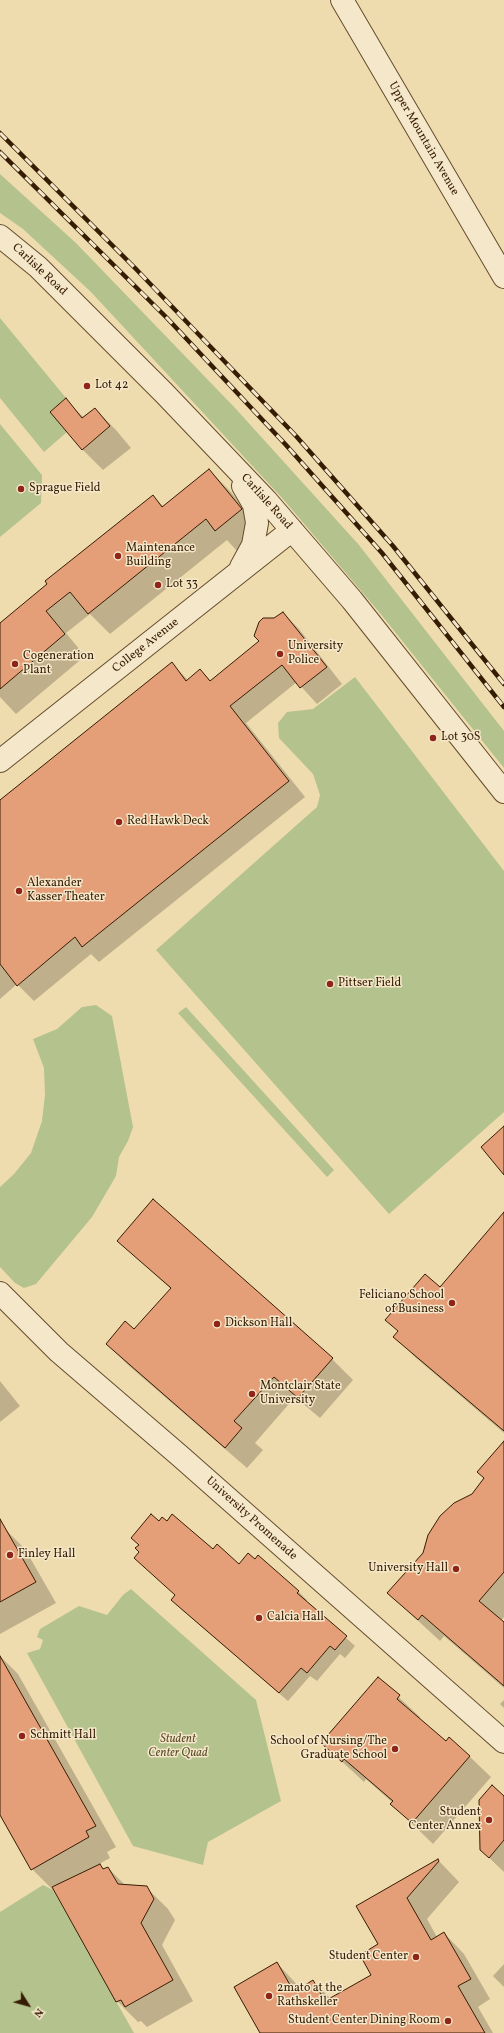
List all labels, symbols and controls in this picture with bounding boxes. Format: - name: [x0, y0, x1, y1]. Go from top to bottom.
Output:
- street label: Upper Mountain Avenue: [385, 80, 461, 198]
- street label: Carlisle Road: [9, 241, 69, 299]
- place label: Lot 42: [95, 379, 128, 393]
- marker: Lot 42: [82, 381, 92, 391]
- street label: Carlisle Road: [237, 471, 295, 533]
- place label: Sprague Field: [29, 482, 101, 496]
- marker: Sprague Field: [16, 484, 26, 494]
- place label: Maintenance Building: [126, 542, 195, 570]
- marker: Maintenance Building: [113, 551, 123, 561]
- place label: Lot 33: [166, 578, 198, 592]
- marker: Lot 33: [153, 580, 163, 590]
- street label: College Avenue: [110, 616, 182, 676]
- place label: University Police: [288, 640, 343, 668]
- marker: University Police: [275, 649, 285, 659]
- place label: Cogeneration Plant: [23, 650, 94, 678]
- marker: Cogeneration Plant: [10, 659, 20, 669]
- place label: Lot 30S: [441, 731, 480, 745]
- marker: Lot 30S: [428, 733, 438, 743]
- place label: Red Hawk Deck: [127, 815, 209, 829]
- marker: Red Hawk Deck: [114, 817, 124, 827]
- place label: Alexander Kasser Theater: [27, 877, 105, 905]
- marker: Alexander Kasser Theater: [14, 886, 24, 896]
- place label: Pittser Field: [338, 977, 401, 991]
- marker: Pittser Field: [325, 979, 335, 989]
- place label: Feliciano School of Business: [359, 1289, 444, 1317]
- marker: Feliciano School of Business: [447, 1298, 457, 1308]
- place label: Dickson Hall: [225, 1317, 292, 1331]
- marker: Dickson Hall: [212, 1319, 222, 1329]
- place label: Montclair State University: [260, 1380, 341, 1408]
- marker: Montclair State University: [247, 1389, 257, 1399]
- street label: University Promenade: [202, 1474, 300, 1564]
- place label: Finley Hall: [18, 1548, 75, 1562]
- marker: Finley Hall: [5, 1550, 15, 1560]
- place label: University Hall: [368, 1562, 448, 1576]
- marker: University Hall: [451, 1564, 461, 1574]
- place label: Calcia Hall: [267, 1611, 324, 1625]
- marker: Calcia Hall: [254, 1613, 264, 1623]
- place label: Schmitt Hall: [30, 1729, 96, 1743]
- marker: Schmitt Hall: [17, 1731, 27, 1741]
- park label: Student Center Quad: [148, 1733, 208, 1761]
- place label: School of Nursing/The Graduate School: [270, 1735, 387, 1763]
- marker: School of Nursing/The Graduate School: [390, 1744, 400, 1754]
- place label: Student Center Annex: [408, 1806, 481, 1834]
- marker: Student Center Annex: [484, 1815, 494, 1825]
- place label: Student Center: [329, 1950, 408, 1964]
- marker: Student Center: [411, 1952, 421, 1962]
- place label: 2mato at the Rathskeller: [277, 1982, 342, 2010]
- north arrow: [8, 1985, 48, 2025]
- marker: 2mato at the Rathskeller: [264, 1991, 274, 2001]
- text: N: [30, 2005, 46, 2020]
- place label: Student Center Dining Room: [288, 2014, 440, 2028]
- marker: Student Center Dining Room: [443, 2016, 453, 2026]

